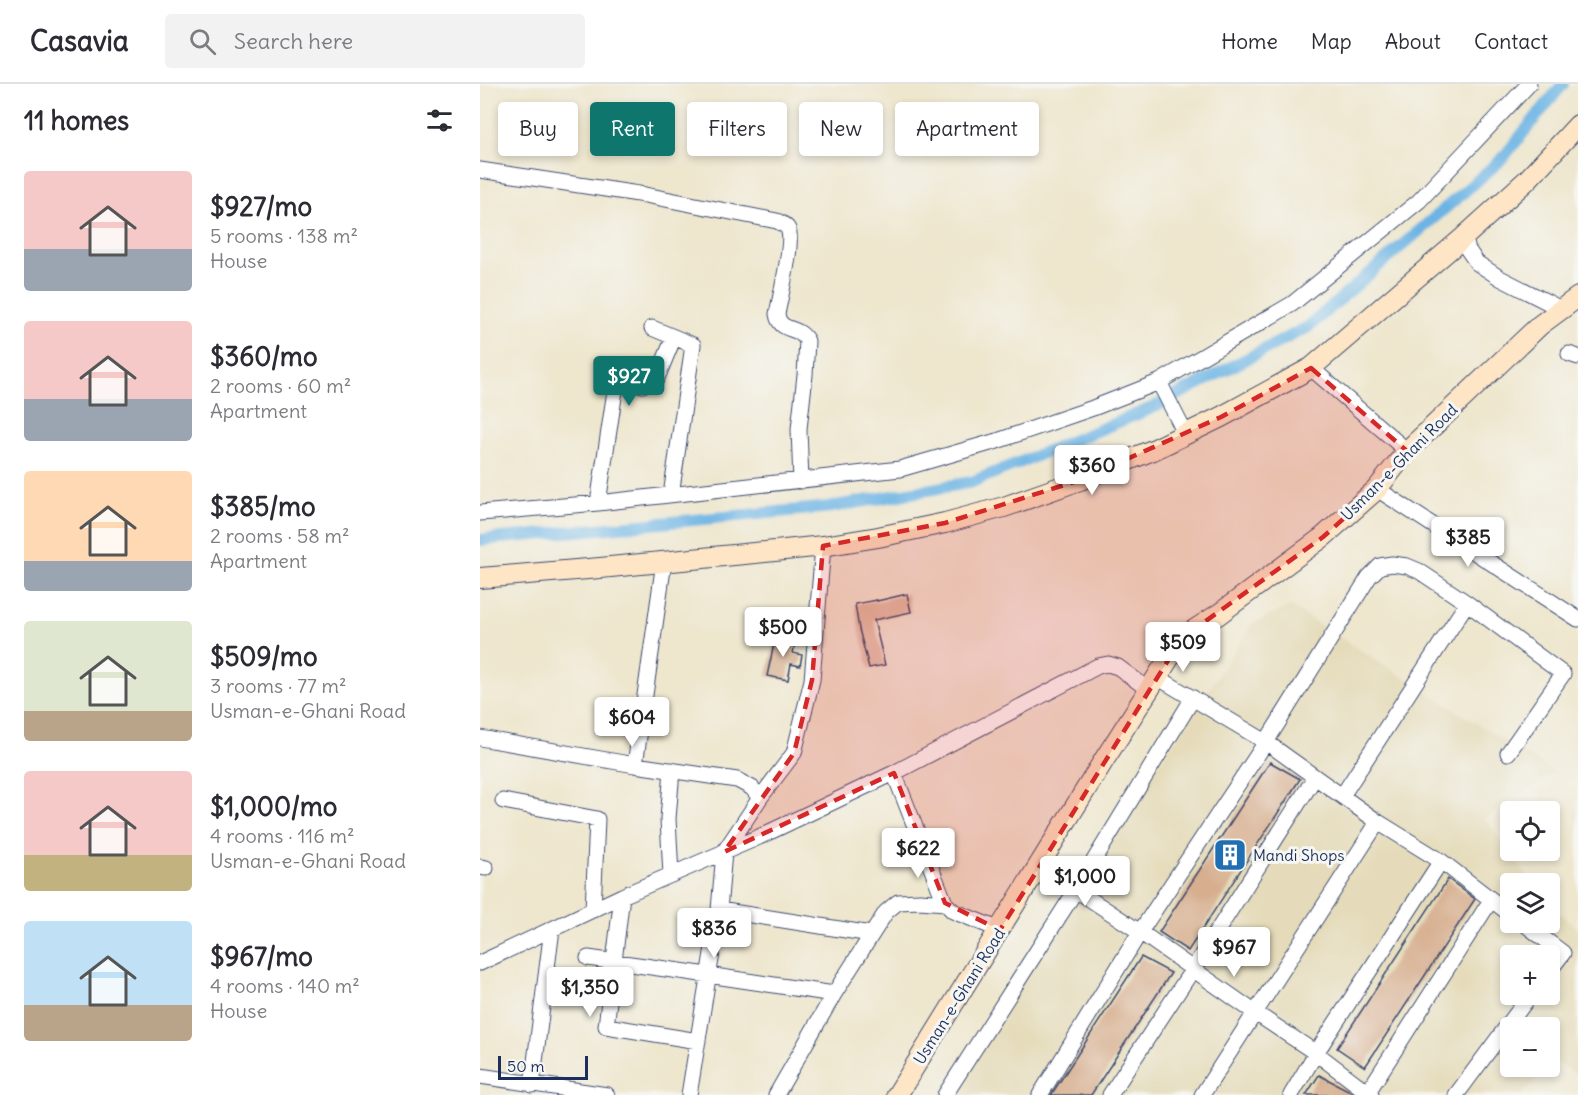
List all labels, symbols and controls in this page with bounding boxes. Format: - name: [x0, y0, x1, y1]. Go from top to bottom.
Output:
- search box: [165, 14, 585, 68]
- text: Casavia: [30, 23, 129, 59]
- icon: search: [186, 25, 219, 58]
- text: Search here: [234, 27, 353, 55]
- text: Home: [1221, 28, 1278, 55]
- text: Map: [1311, 28, 1352, 55]
- text: About: [1385, 28, 1441, 55]
- text: Contact: [1474, 28, 1548, 55]
- chip: Buy: [498, 102, 578, 156]
- chip: Rent: [590, 102, 675, 156]
- chip: Filters: [687, 102, 787, 156]
- chip: New: [799, 102, 883, 156]
- chip: Apartment: [895, 102, 1039, 156]
- text: 11 homes: [24, 104, 129, 137]
- icon: filters: [423, 104, 456, 137]
- text: $927/mo: [210, 190, 312, 223]
- icon: home: [72, 195, 144, 267]
- text: 5 rooms · 138 m²: [210, 223, 358, 248]
- text: House: [210, 248, 267, 273]
- text: $360/mo: [210, 340, 318, 373]
- icon: home: [72, 345, 144, 417]
- pin: $927: [593, 356, 665, 407]
- text: $927: [607, 363, 651, 388]
- text: 2 rooms · 60 m²: [210, 373, 351, 398]
- text: Apartment: [210, 398, 307, 423]
- street label: Usman-e-Ghani Road: [1337, 400, 1461, 524]
- pin: $360: [1056, 445, 1128, 496]
- text: $360: [1068, 452, 1116, 477]
- text: $385/mo: [210, 490, 316, 523]
- icon: home: [72, 495, 144, 567]
- pin: $385: [1432, 517, 1504, 568]
- text: 2 rooms · 58 m²: [210, 523, 350, 548]
- text: $385: [1445, 524, 1491, 549]
- text: Apartment: [210, 548, 307, 573]
- pin: $500: [747, 607, 819, 658]
- text: $500: [759, 614, 807, 639]
- pin: $509: [1147, 622, 1219, 673]
- text: $509: [1159, 629, 1207, 654]
- text: $509/mo: [210, 640, 318, 673]
- icon: home: [72, 645, 144, 717]
- text: 3 rooms · 77 m²: [210, 673, 347, 698]
- pin: $604: [596, 697, 668, 748]
- text: Usman-e-Ghani Road: [210, 698, 406, 723]
- text: $604: [608, 704, 656, 729]
- text: $1,000/mo: [210, 790, 337, 823]
- icon: home: [72, 795, 144, 867]
- map controls: [1500, 801, 1560, 1077]
- button: locate: [1500, 801, 1560, 861]
- text: 4 rooms · 116 m²: [210, 823, 355, 848]
- pin: $622: [882, 828, 954, 879]
- text: $622: [896, 835, 940, 860]
- building icon: Mandi Shops: [1212, 837, 1248, 873]
- place label: Mandi Shops: [1253, 845, 1345, 865]
- text: Usman-e-Ghani Road: [210, 848, 406, 873]
- pin: $1,000: [1036, 856, 1134, 907]
- text: $1,000: [1054, 863, 1116, 888]
- button: layers: [1500, 873, 1560, 933]
- pin: $836: [678, 908, 750, 959]
- text: $836: [691, 915, 737, 940]
- street label: Usman-e-Ghani Road: [909, 924, 1009, 1068]
- pin: $967: [1198, 927, 1270, 978]
- text: $967: [1212, 934, 1256, 959]
- text: $967/mo: [210, 940, 313, 973]
- icon: home: [72, 945, 144, 1017]
- button: +: [1500, 945, 1560, 1005]
- pin: $1,350: [541, 967, 639, 1018]
- text: 4 rooms · 140 m²: [210, 973, 360, 998]
- text: $1,350: [561, 974, 619, 999]
- text: House: [210, 998, 267, 1023]
- button: −: [1500, 1017, 1560, 1077]
- scale bar: [498, 1053, 588, 1080]
- text: 50 m: [507, 1056, 545, 1076]

